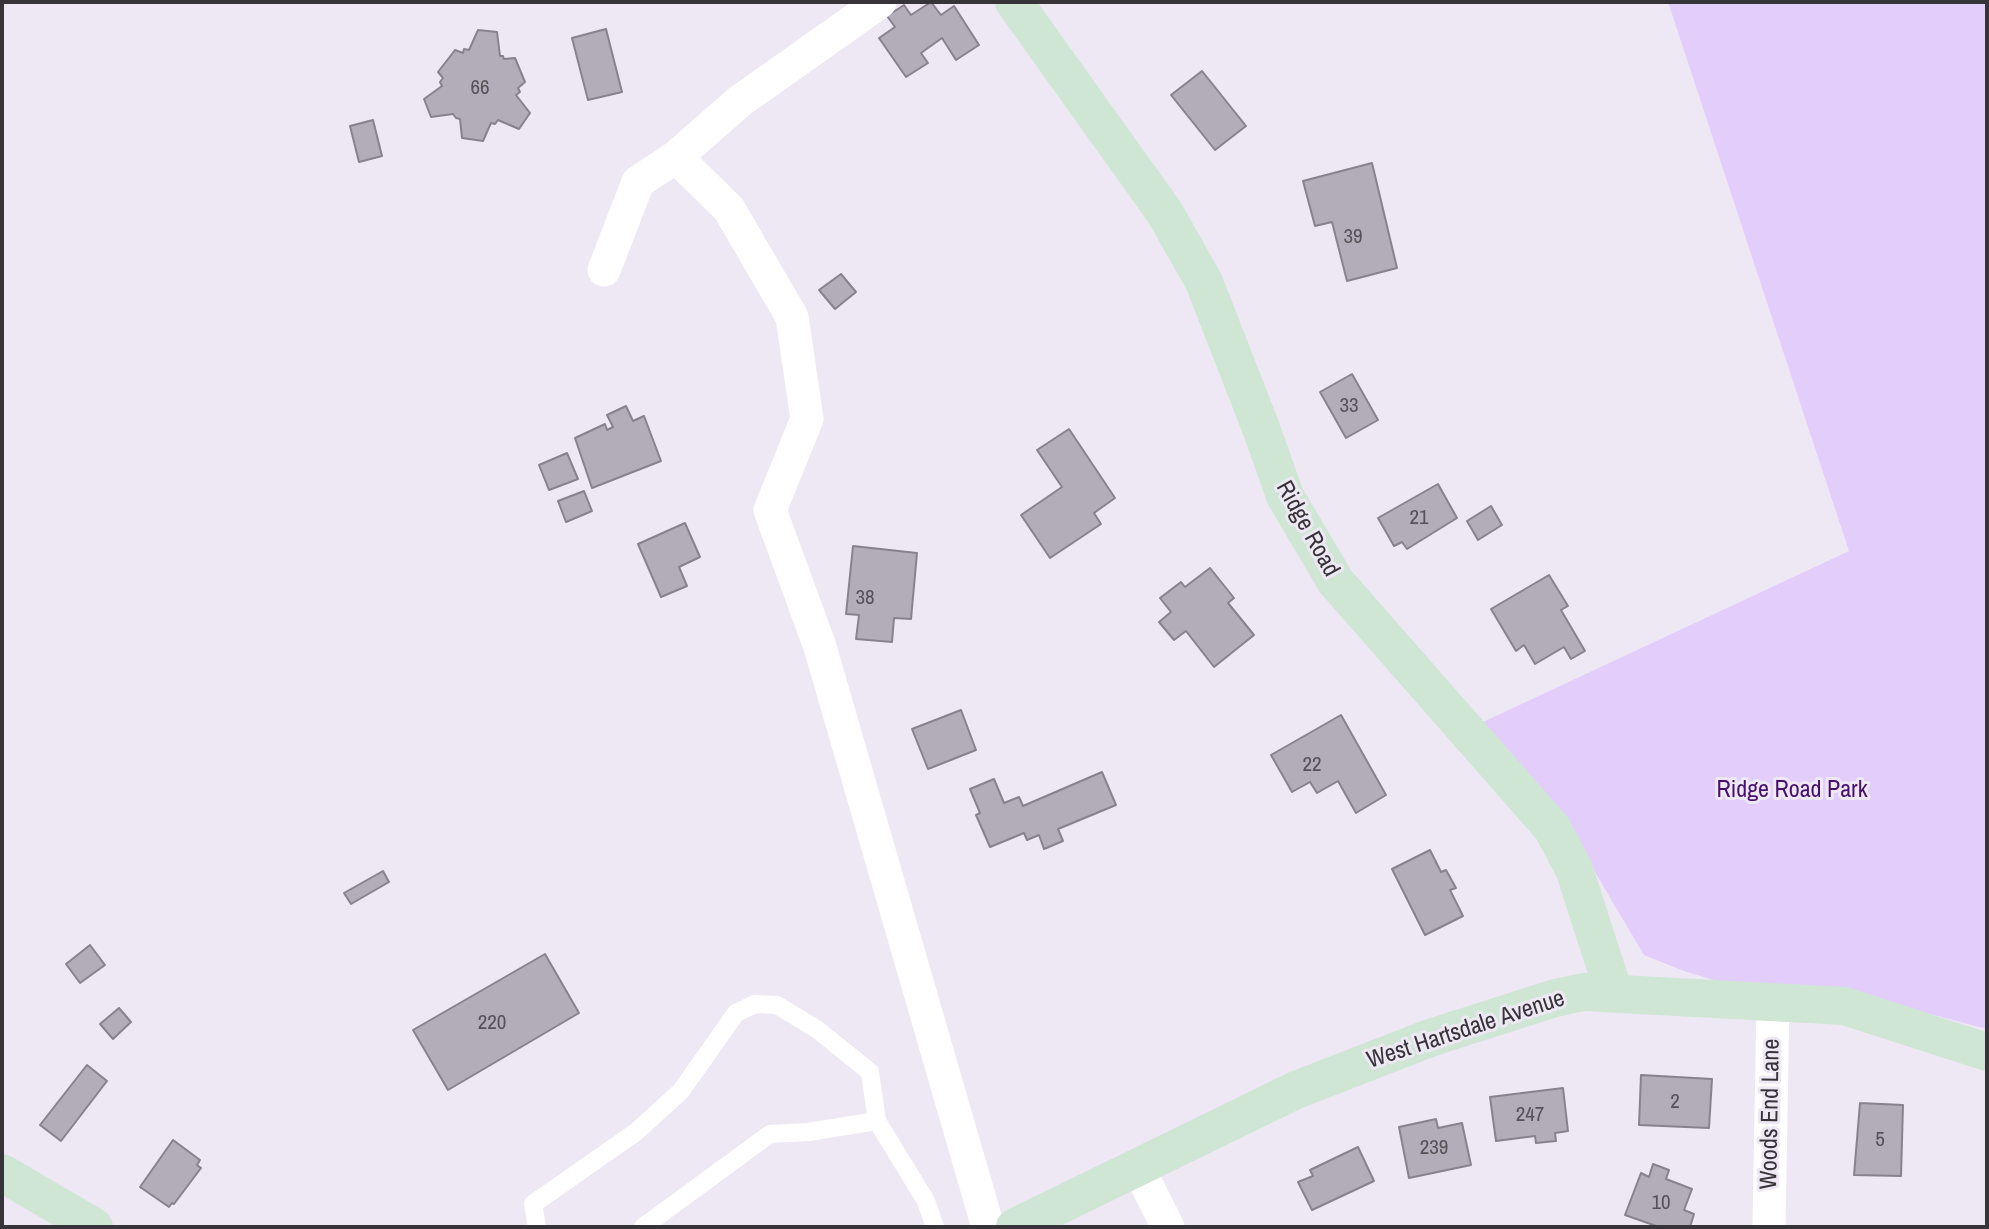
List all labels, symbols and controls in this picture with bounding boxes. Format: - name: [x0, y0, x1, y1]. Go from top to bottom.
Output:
- house number: 66: [470, 75, 490, 101]
- house number: 39: [1343, 224, 1363, 250]
- house number: 33: [1339, 393, 1359, 419]
- street label: Ridge Road: [1269, 476, 1345, 582]
- house number: 21: [1409, 505, 1429, 531]
- house number: 38: [855, 585, 875, 611]
- house number: 22: [1302, 752, 1322, 778]
- park label: Ridge Road Park: [1717, 777, 1867, 805]
- street label: West Hartsdale Avenue: [1364, 984, 1568, 1076]
- house number: 220: [478, 1010, 506, 1036]
- street label: Woods End Lane: [1755, 1038, 1787, 1190]
- house number: 2: [1670, 1089, 1680, 1115]
- house number: 247: [1516, 1102, 1544, 1128]
- house number: 5: [1875, 1127, 1885, 1153]
- house number: 239: [1420, 1135, 1448, 1161]
- house number: 10: [1651, 1190, 1671, 1216]

